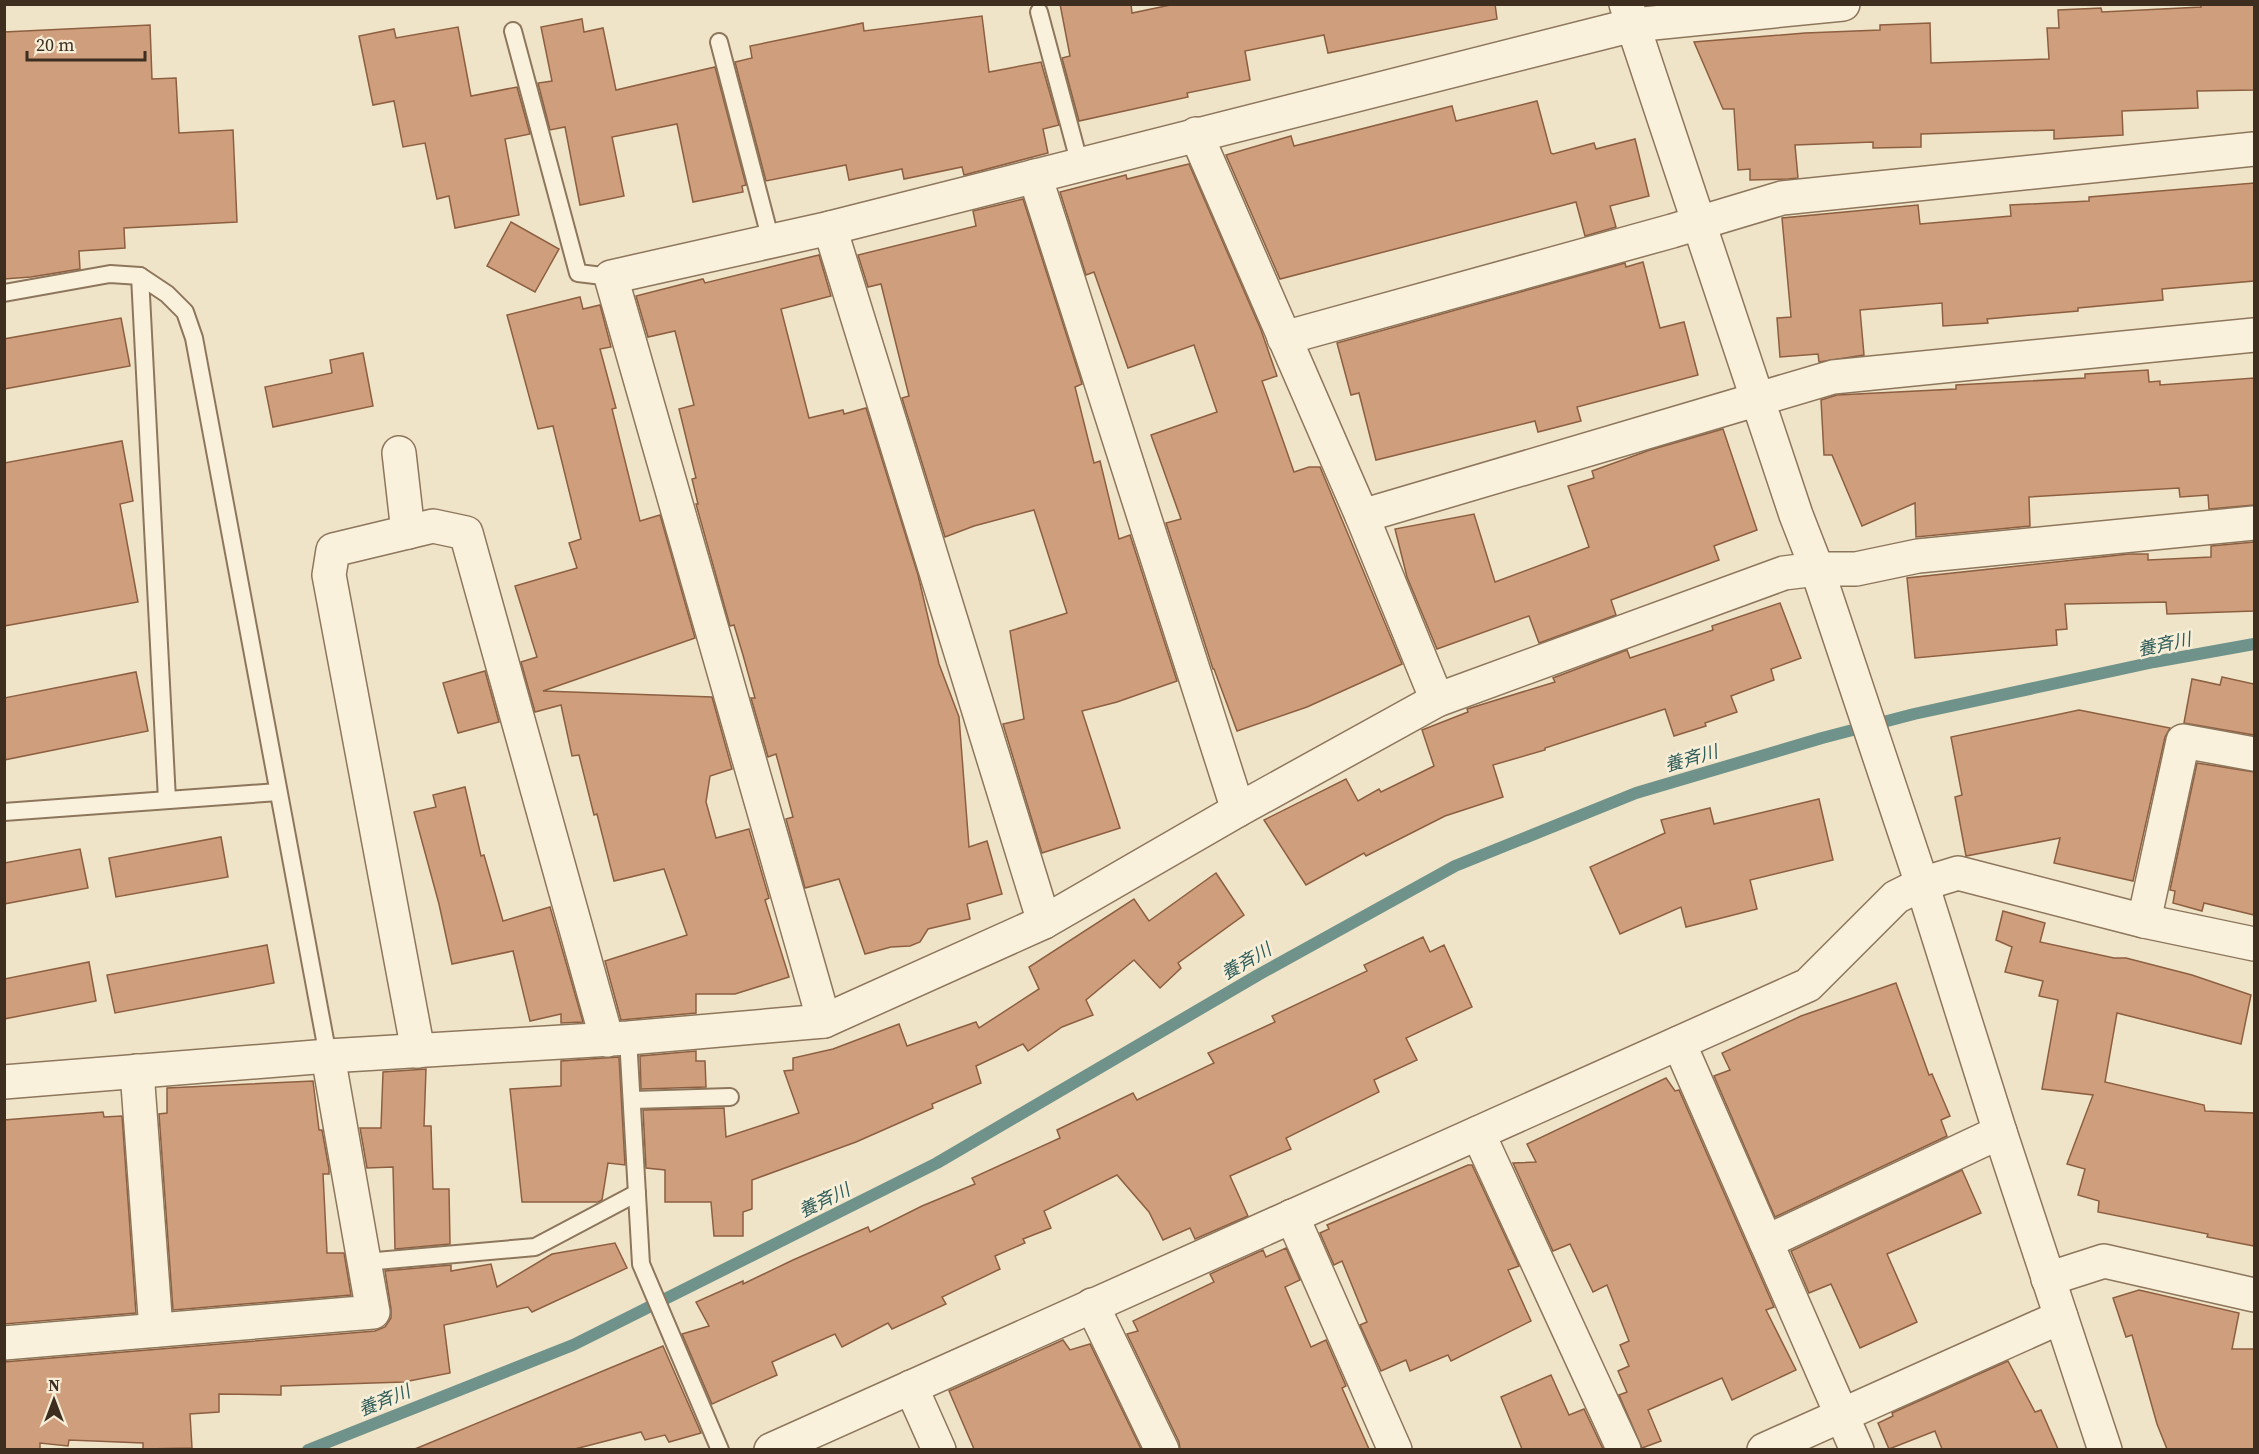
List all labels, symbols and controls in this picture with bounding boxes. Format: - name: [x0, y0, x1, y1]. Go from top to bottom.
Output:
- scale bar: [27, 24, 146, 62]
- text: 20 m: [36, 32, 74, 57]
- water label: 養斉川: [2135, 626, 2195, 662]
- water label: 養斉川: [1662, 738, 1722, 777]
- water label: 養斉川: [1216, 936, 1277, 985]
- water label: 養斉川: [794, 1176, 856, 1223]
- north arrow: [24, 1370, 84, 1430]
- text: N: [48, 1374, 60, 1396]
- water label: 養斉川: [354, 1378, 416, 1422]

